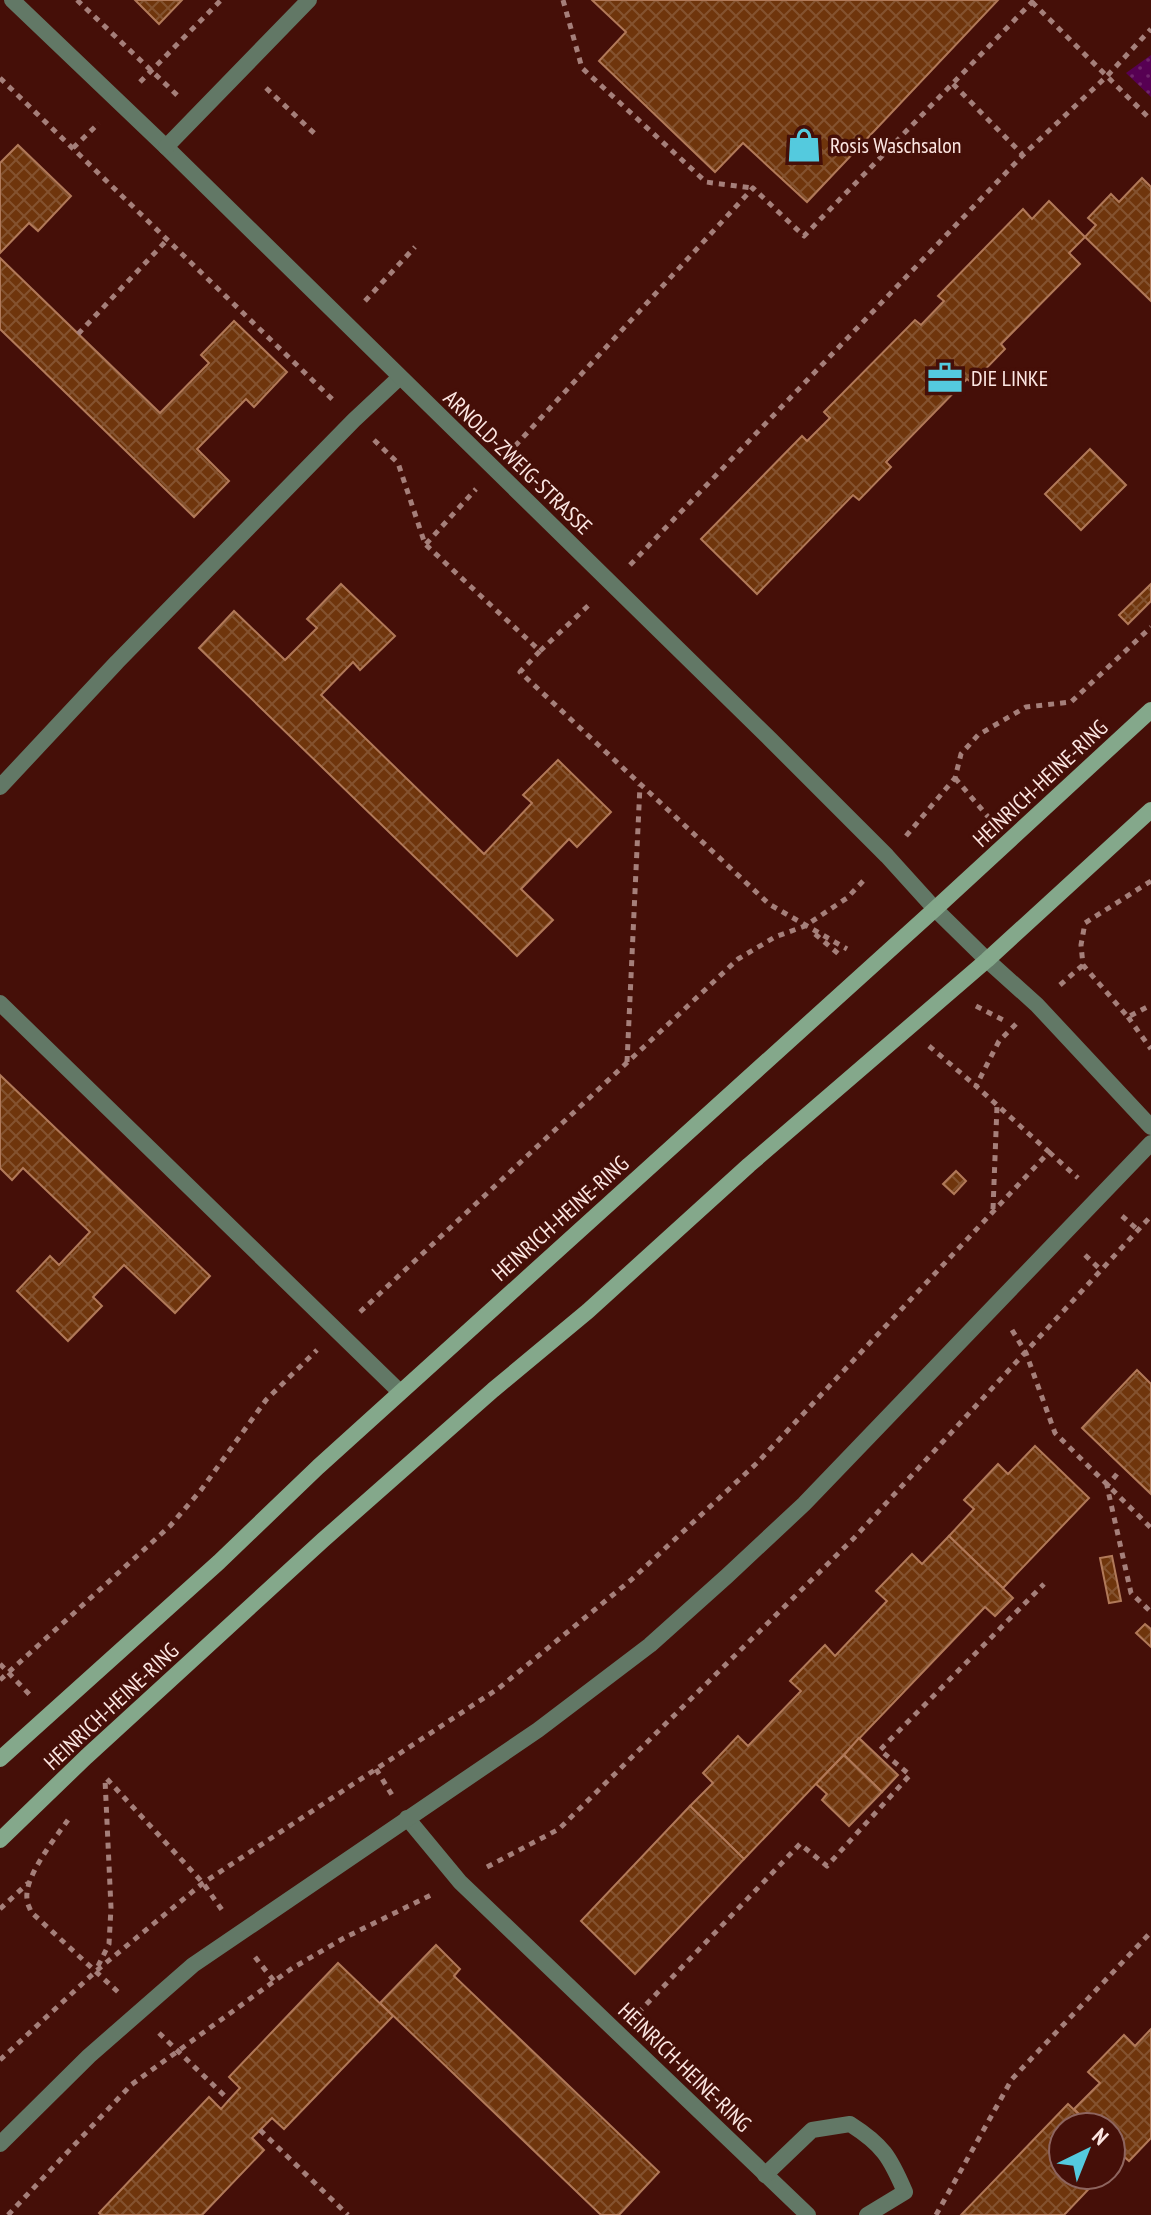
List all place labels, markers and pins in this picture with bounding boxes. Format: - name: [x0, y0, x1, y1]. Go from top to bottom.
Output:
- shop icon: Rosis Waschsalon: [785, 126, 823, 164]
- place label: Rosis Waschsalon: [830, 131, 961, 159]
- office icon: DIE LINKE: [926, 359, 964, 397]
- place label: DIE LINKE: [971, 364, 1048, 392]

